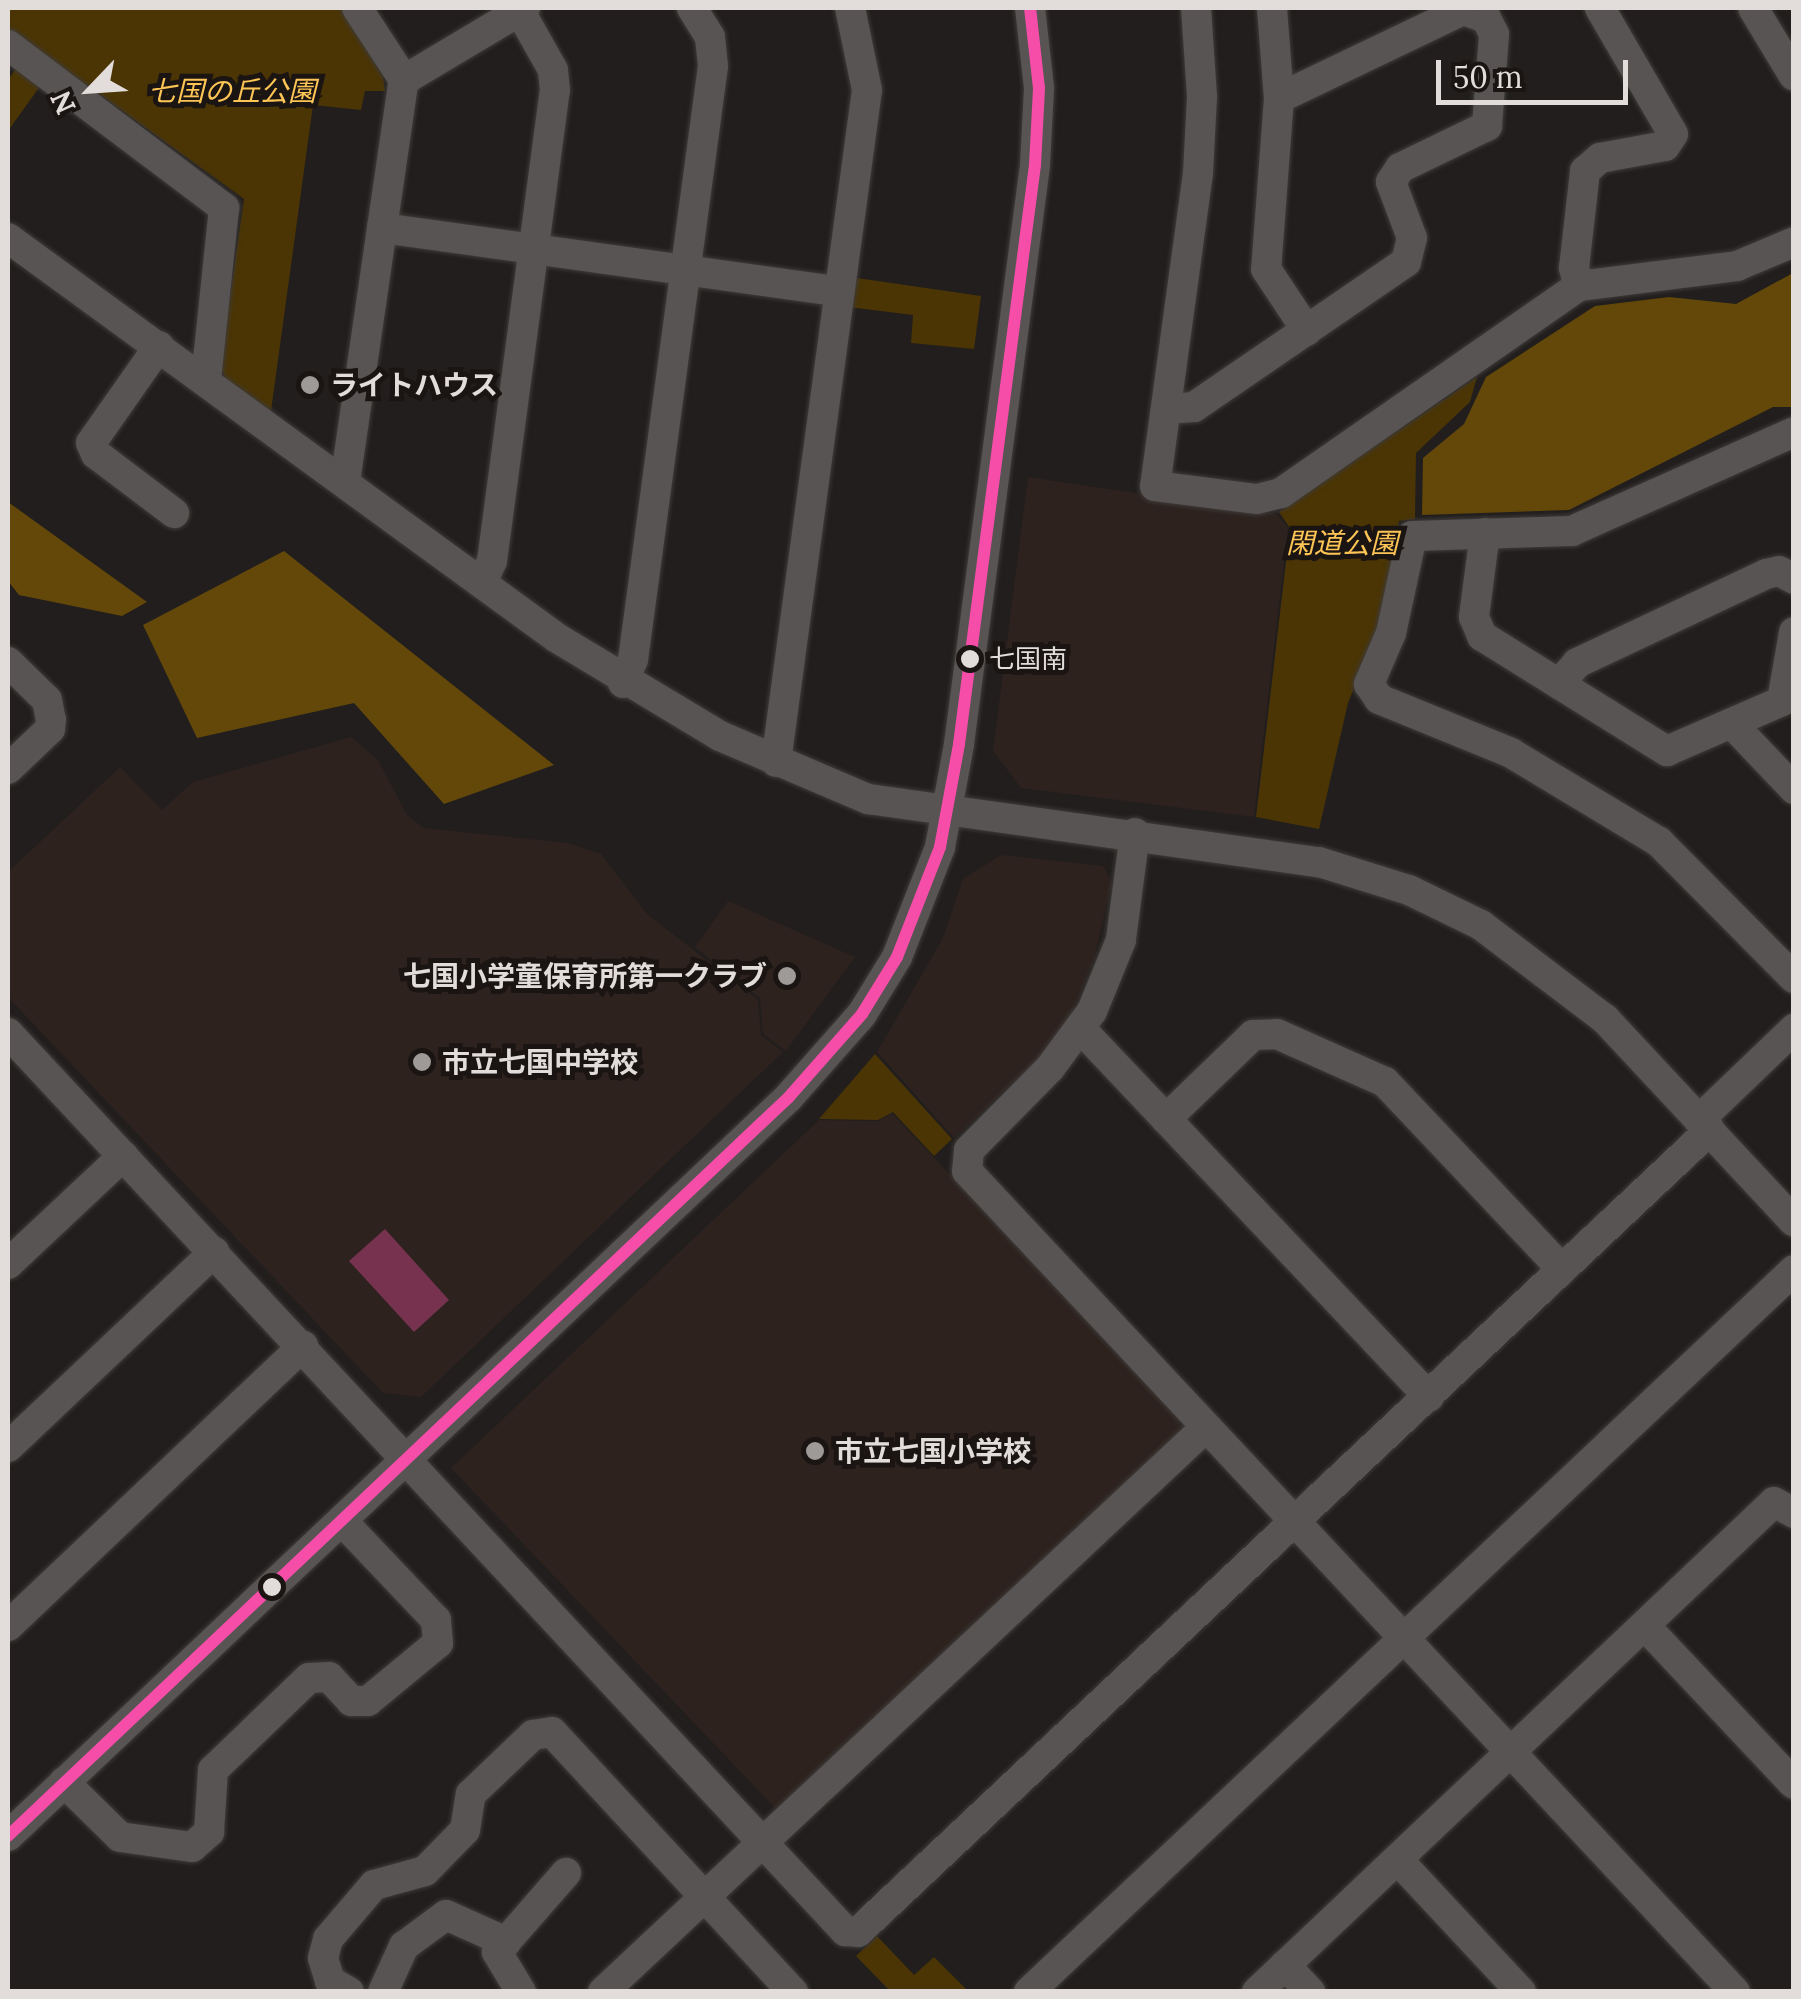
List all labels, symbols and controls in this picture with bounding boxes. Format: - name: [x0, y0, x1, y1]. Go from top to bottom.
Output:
- north arrow: [40, 40, 140, 140]
- scale bar: [1441, 40, 1634, 102]
- text: 50 m: [1453, 58, 1523, 96]
- park label: 七国の丘公園: [148, 74, 316, 108]
- text: N: [42, 85, 84, 120]
- place label: ライトハウス: [330, 368, 498, 402]
- marker: ライトハウス: [299, 374, 321, 396]
- park label: 閑道公園: [1286, 526, 1398, 560]
- place label: 七国南: [989, 643, 1067, 675]
- marker: 七国南: [960, 649, 980, 669]
- place label: 七国小学童保育所第一クラブ: [403, 959, 767, 993]
- marker: 七国小学童保育所第一クラブ: [776, 965, 798, 987]
- place label: 市立七国中学校: [442, 1045, 638, 1079]
- marker: 市立七国中学校: [411, 1051, 433, 1073]
- place label: 市立七国小学校: [835, 1434, 1031, 1468]
- marker: 市立七国小学校: [804, 1440, 826, 1462]
- unlabelled marker: [262, 1577, 282, 1597]

